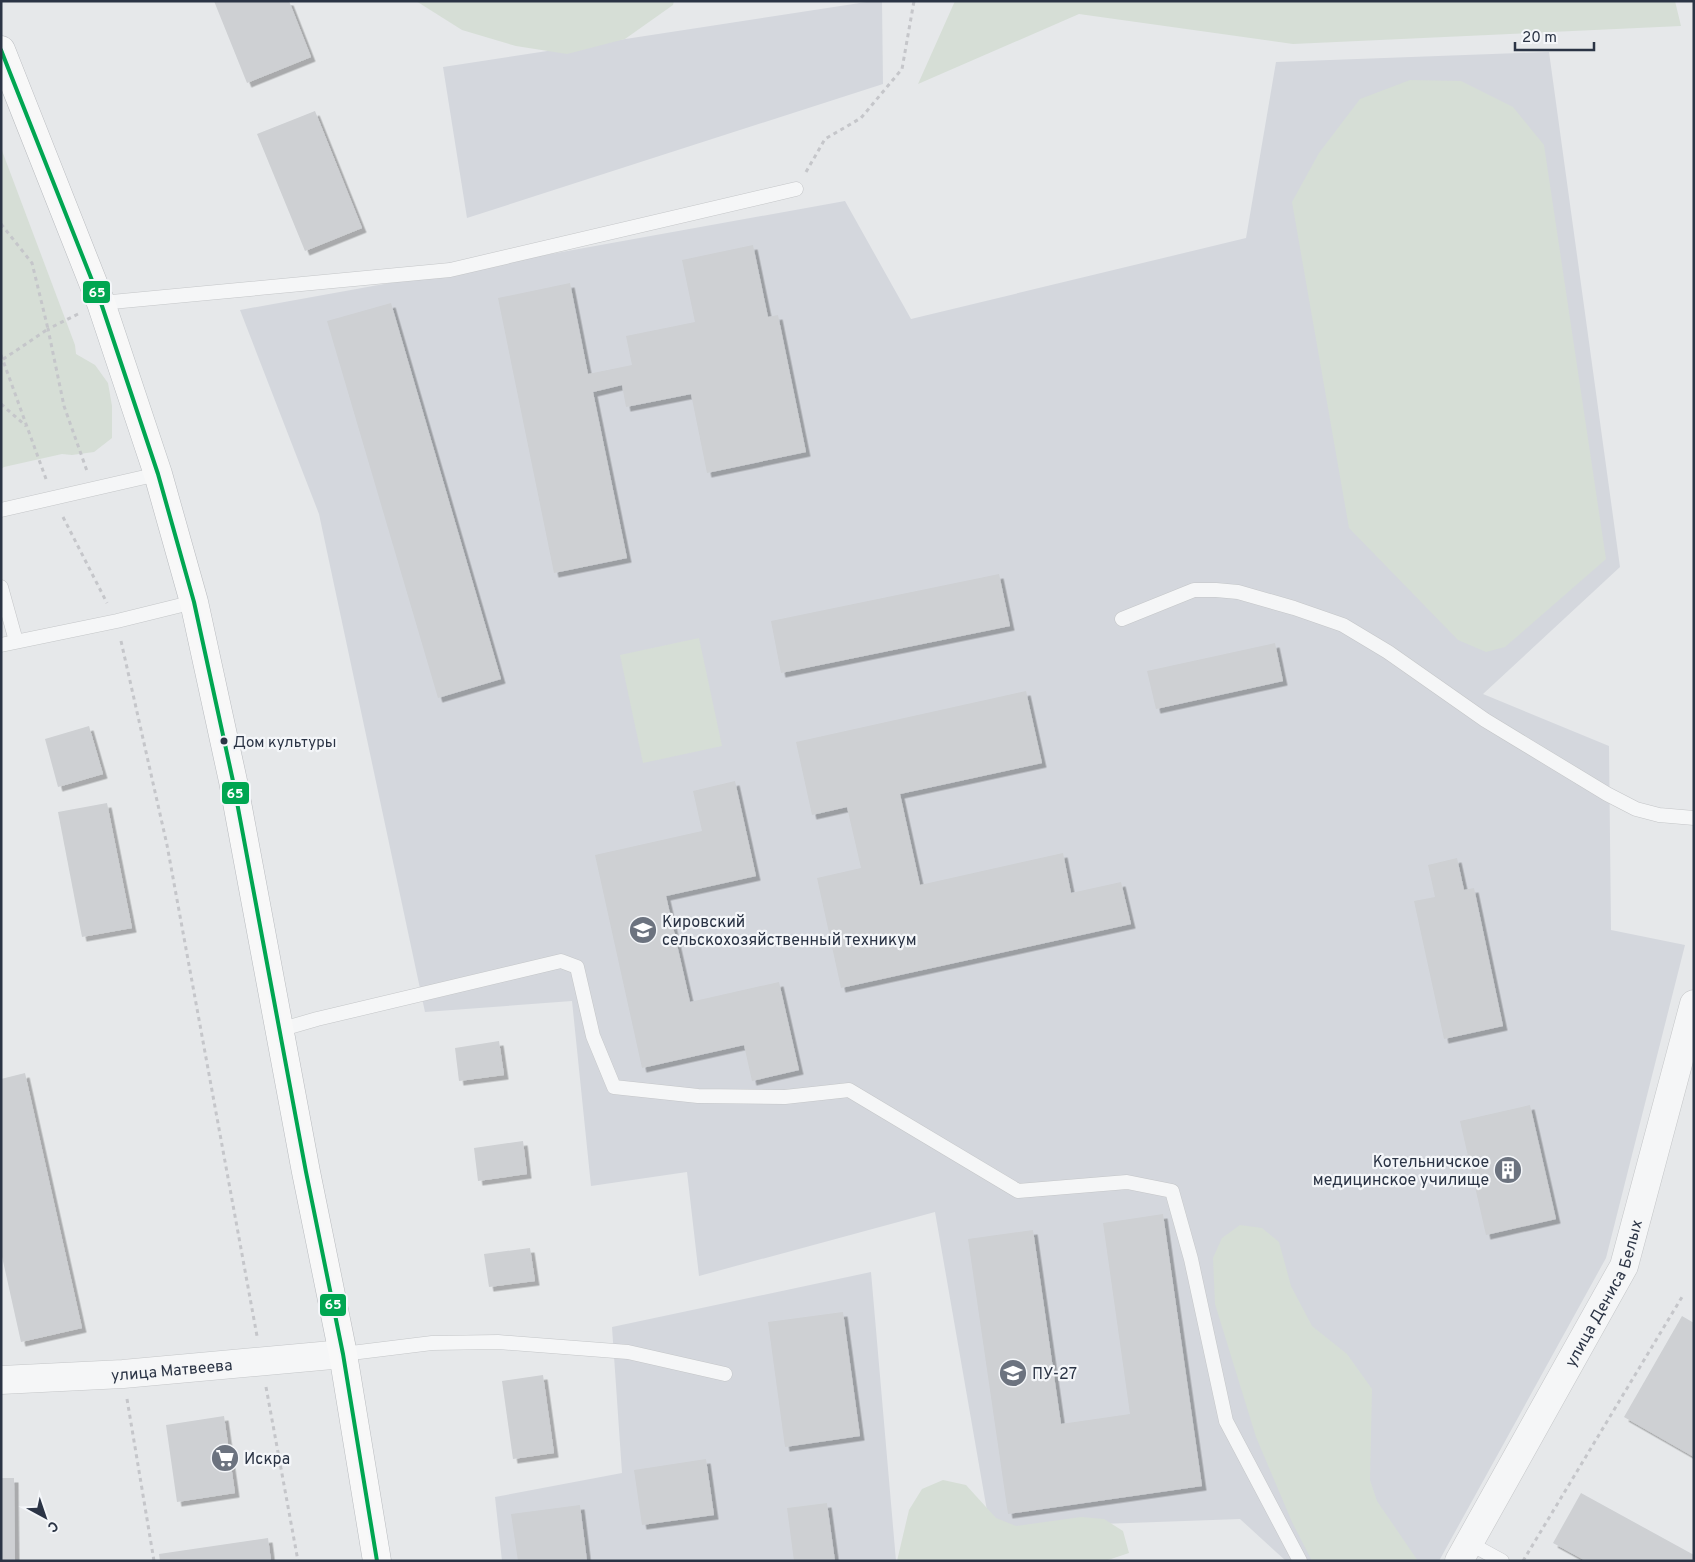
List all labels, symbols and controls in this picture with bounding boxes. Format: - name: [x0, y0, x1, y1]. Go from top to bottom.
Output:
- scale bar: [1515, 20, 1594, 52]
- text: 20 m: [1522, 29, 1557, 48]
- line badge: 65: [82, 280, 111, 304]
- text: 65: [88, 285, 106, 302]
- place label: Дом культуры: [233, 734, 336, 753]
- marker: Дом культуры: [219, 736, 229, 746]
- line badge: 65: [221, 781, 250, 805]
- text: 65: [226, 786, 244, 803]
- place label: Кировский сельскохозяйственный техникум: [662, 913, 917, 951]
- school or university icon: Кировский сельскохозяйственный техникум: [628, 915, 658, 945]
- place label: Котельничское медицинское училище: [1313, 1153, 1489, 1191]
- building icon: Котельничское медицинское училище: [1493, 1155, 1523, 1185]
- street label: улица Дениса Белых: [1561, 1218, 1648, 1371]
- line badge: 65: [319, 1293, 347, 1317]
- text: 65: [324, 1297, 342, 1314]
- street label: улица Матвеева: [110, 1356, 234, 1387]
- school or university icon: ПУ-27: [998, 1358, 1028, 1388]
- place label: ПУ-27: [1032, 1365, 1077, 1385]
- supermarket icon: Искра: [210, 1443, 240, 1473]
- place label: Искра: [244, 1450, 290, 1470]
- north arrow: [20, 1492, 70, 1542]
- text: С: [43, 1516, 61, 1535]

